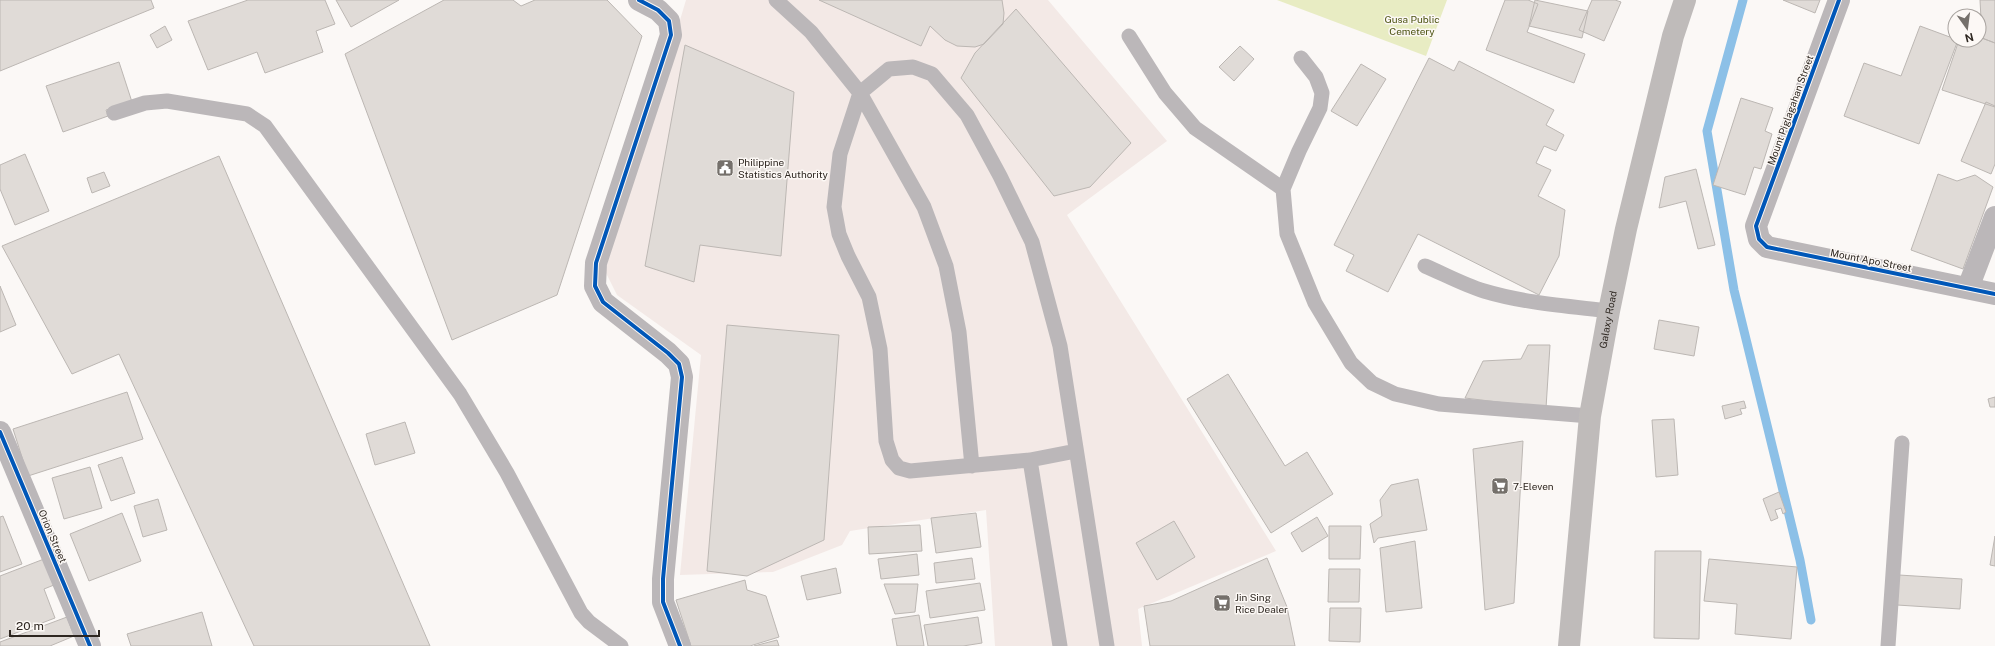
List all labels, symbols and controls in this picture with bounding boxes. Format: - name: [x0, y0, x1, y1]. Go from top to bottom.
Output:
- north arrow: [1947, 8, 1987, 48]
- park label: Gusa Public Cemetery: [1384, 13, 1440, 37]
- text: N: [1964, 31, 1975, 45]
- street label: Mount Piglagahan Street: [1765, 53, 1816, 167]
- place label: Philippine Statistics Authority: [738, 156, 829, 180]
- public building icon: Philippine Statistics Authority: [715, 158, 735, 178]
- street label: Mount Apo Street: [1829, 246, 1913, 274]
- street label: Galaxy Road: [1596, 290, 1619, 349]
- supermarket icon: 7-Eleven: [1490, 476, 1510, 496]
- place label: 7-Eleven: [1513, 480, 1554, 492]
- street label: Orion Street: [36, 508, 70, 565]
- place label: Jin Sing Rice Dealer: [1235, 591, 1288, 615]
- supermarket icon: Jin Sing Rice Dealer: [1212, 593, 1232, 613]
- scale bar: [10, 612, 99, 638]
- text: 20 m: [16, 619, 44, 633]

